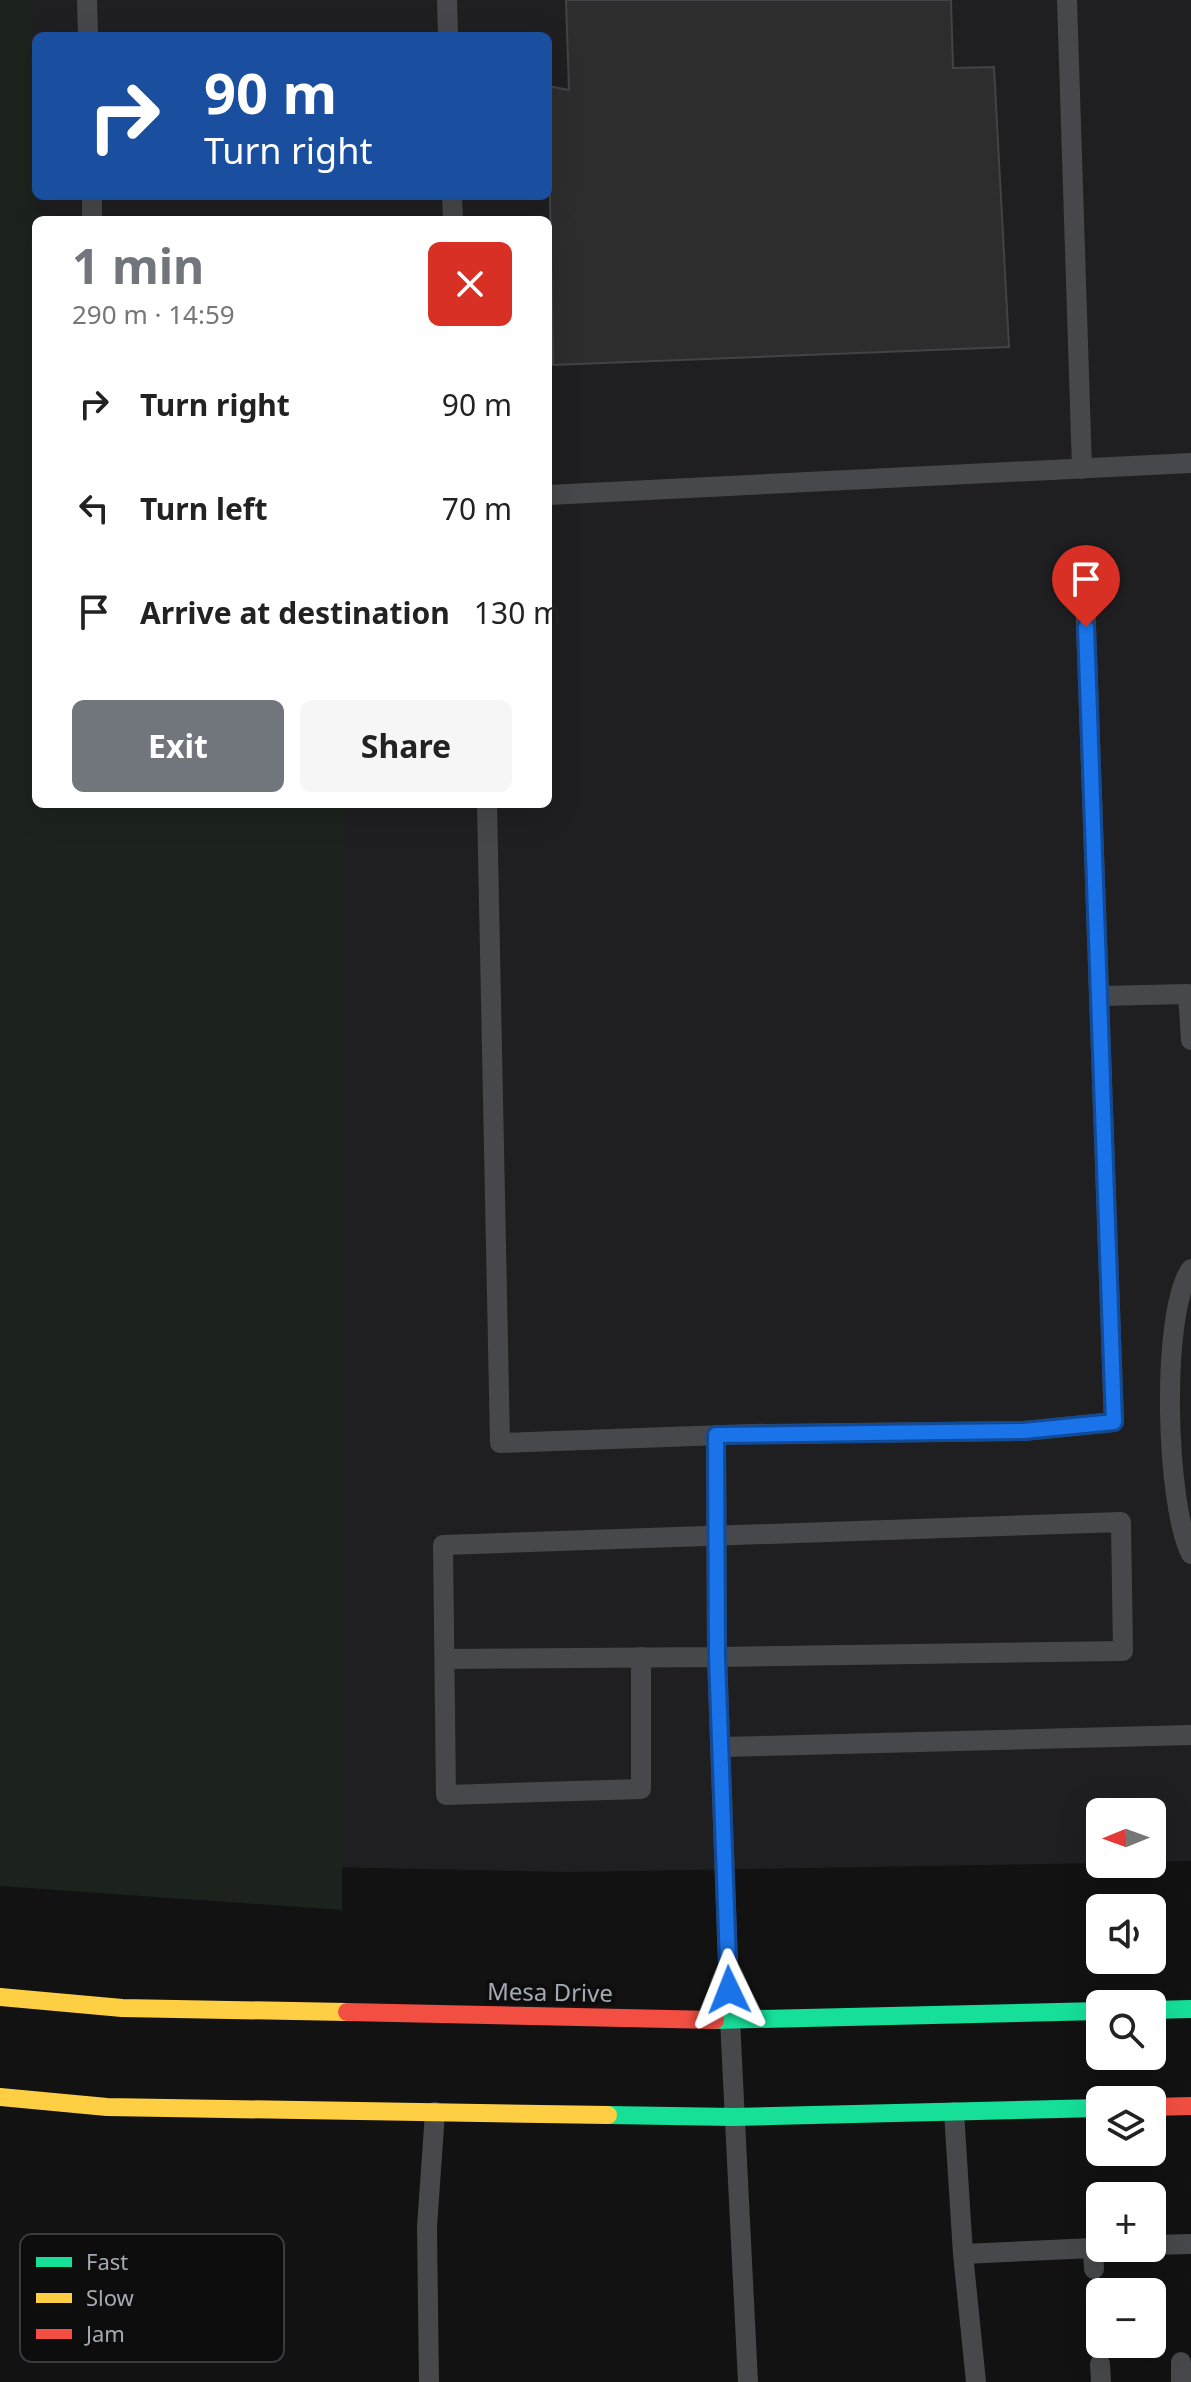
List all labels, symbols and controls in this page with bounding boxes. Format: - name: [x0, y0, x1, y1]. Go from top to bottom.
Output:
- text: 90 m: [204, 54, 337, 130]
- icon: right: [72, 64, 176, 168]
- text: Turn right: [204, 126, 372, 175]
- text: 1 min: [72, 233, 204, 298]
- button: close: [428, 242, 512, 326]
- text: 290 m · 14:59: [72, 296, 235, 332]
- icon: right: [72, 382, 116, 426]
- text: Turn right: [140, 384, 290, 425]
- text: 90 m: [442, 384, 512, 425]
- icon: left: [72, 486, 116, 530]
- text: Turn left: [140, 488, 268, 529]
- text: 70 m: [442, 488, 512, 529]
- pin: [1052, 545, 1120, 627]
- icon: arrive: [1064, 557, 1108, 601]
- icon: arrive: [72, 590, 116, 634]
- text: Arrive at destination: [140, 592, 450, 633]
- text: 130 m: [474, 592, 561, 633]
- button: Exit: [72, 700, 284, 792]
- button: Share: [300, 700, 512, 792]
- north arrow: [1086, 1798, 1166, 1878]
- map controls: [1086, 1798, 1166, 2358]
- button: sound: [1086, 1894, 1166, 1974]
- position arrow: [687, 1948, 771, 2032]
- street label: Mesa Drive: [487, 1974, 613, 2009]
- button: search: [1086, 1990, 1166, 2070]
- button: layers: [1086, 2086, 1166, 2166]
- button: +: [1086, 2182, 1166, 2262]
- legend: [20, 2234, 284, 2362]
- text: Fast: [86, 2246, 128, 2276]
- button: −: [1086, 2278, 1166, 2358]
- text: Slow: [86, 2282, 135, 2312]
- text: Jam: [84, 2318, 125, 2348]

